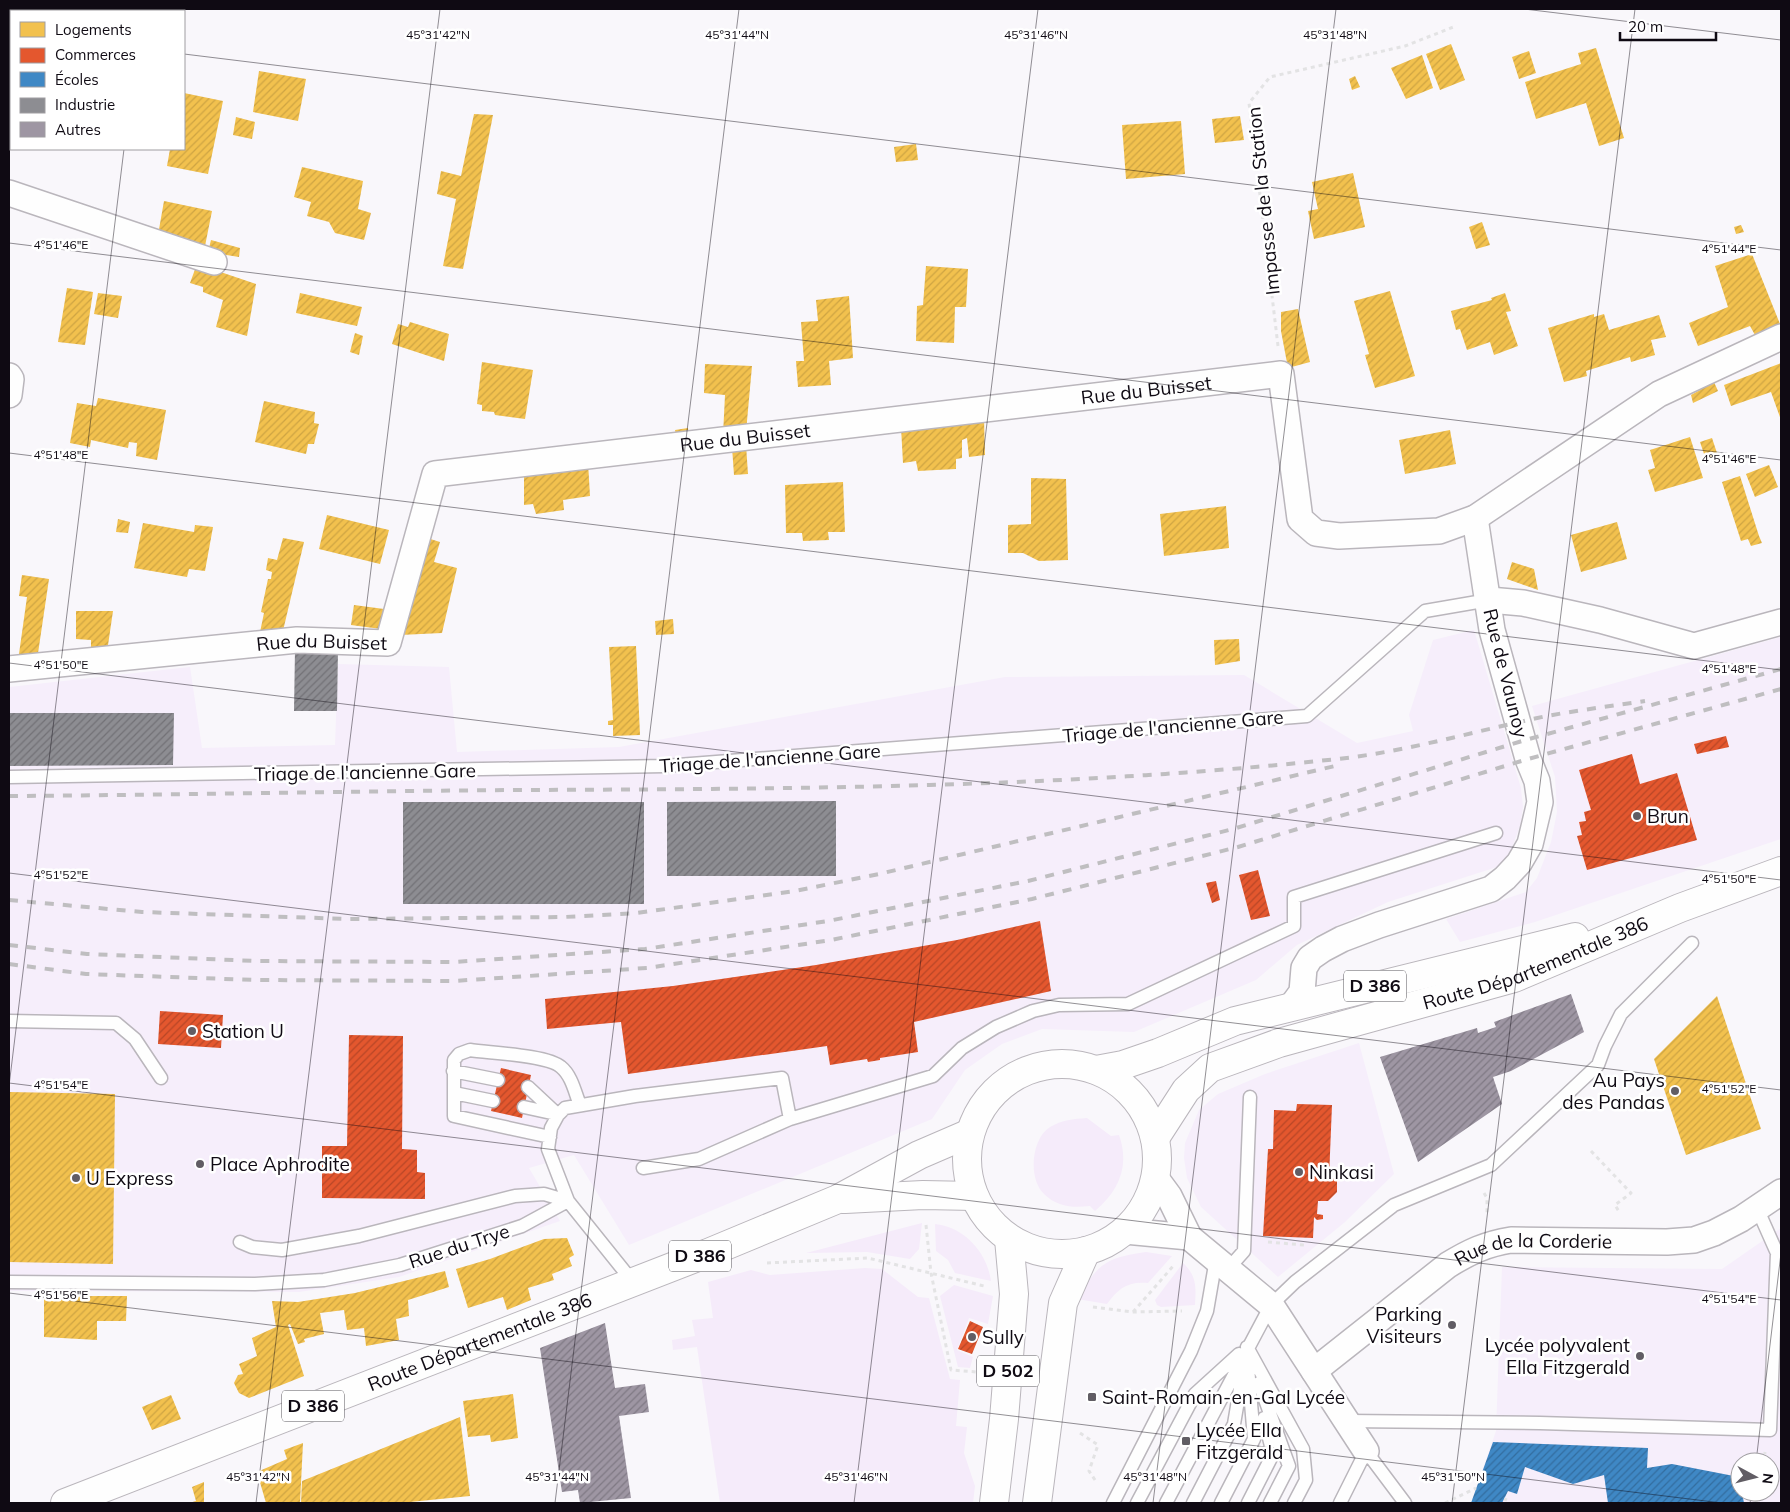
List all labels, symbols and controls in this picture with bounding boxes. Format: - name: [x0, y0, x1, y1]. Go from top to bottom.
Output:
- legend: [10, 10, 185, 150]
- scale bar: [1620, 10, 1716, 42]
- text: 20 m: [1628, 17, 1663, 36]
- text: Logements: [55, 20, 132, 39]
- text: 45°31'42"N: [406, 27, 470, 42]
- text: 45°31'44"N: [705, 27, 769, 42]
- text: 45°31'46"N: [1004, 27, 1068, 42]
- text: 45°31'48"N: [1303, 27, 1367, 42]
- text: Commerces: [55, 45, 136, 64]
- text: Écoles: [55, 70, 99, 89]
- text: Industrie: [55, 95, 115, 114]
- street label: Impasse de la Station: [1241, 106, 1285, 296]
- text: Autres: [55, 120, 101, 139]
- text: 4°51'46"E: [34, 237, 88, 252]
- text: 4°51'44"E: [1702, 241, 1756, 256]
- street label: Rue du Buisset: [1080, 370, 1213, 410]
- street label: Rue du Buisset: [678, 418, 812, 457]
- text: 4°51'48"E: [34, 447, 88, 462]
- text: 4°51'46"E: [1702, 451, 1756, 466]
- street label: Rue de Vaunoy: [1478, 606, 1534, 740]
- street label: Rue du Buisset: [255, 628, 388, 656]
- text: 4°51'50"E: [34, 657, 88, 672]
- text: 4°51'48"E: [1702, 661, 1756, 676]
- street label: Triage de l'ancienne Gare: [1061, 704, 1285, 748]
- street label: Triage de l'ancienne Gare: [659, 738, 881, 778]
- street label: Triage de l'ancienne Gare: [254, 758, 476, 786]
- place label: Brun: [1647, 804, 1689, 828]
- marker: Brun: [1631, 810, 1643, 822]
- text: 4°51'52"E: [34, 867, 88, 882]
- text: 4°51'50"E: [1702, 871, 1756, 886]
- street label: Route Départementale 386: [1420, 911, 1652, 1015]
- road number: D 386: [1344, 970, 1406, 1001]
- place label: Station U: [202, 1019, 284, 1043]
- marker: Station U: [186, 1025, 198, 1037]
- place label: Au Pays des Pandas: [1562, 1068, 1665, 1114]
- text: 4°51'54"E: [34, 1077, 88, 1092]
- text: 4°51'52"E: [1702, 1081, 1756, 1096]
- marker: Au Pays des Pandas: [1669, 1085, 1681, 1097]
- place label: Place Aphrodite: [210, 1152, 350, 1176]
- marker: Place Aphrodite: [194, 1158, 206, 1170]
- place label: Ninkasi: [1309, 1160, 1374, 1184]
- place label: U Express: [86, 1166, 174, 1190]
- marker: Ninkasi: [1293, 1166, 1305, 1178]
- marker: U Express: [70, 1172, 82, 1184]
- street label: Rue du Trye: [406, 1218, 512, 1274]
- street label: Rue de la Corderie: [1450, 1228, 1612, 1271]
- road number: D 386: [669, 1240, 731, 1272]
- text: 4°51'56"E: [34, 1287, 88, 1302]
- street label: Route Départementale 386: [364, 1287, 595, 1396]
- text: 4°51'54"E: [1702, 1291, 1756, 1306]
- place label: Parking Visiteurs: [1366, 1302, 1442, 1348]
- marker: Parking Visiteurs: [1446, 1319, 1458, 1331]
- place label: Sully: [982, 1325, 1024, 1349]
- marker: Sully: [966, 1331, 978, 1343]
- place label: Lycée polyvalent Ella Fitzgerald: [1485, 1333, 1630, 1379]
- marker: Lycée polyvalent Ella Fitzgerald: [1634, 1350, 1646, 1362]
- road number: D 502: [977, 1355, 1039, 1386]
- place label: Saint-Romain-en-Gal Lycée: [1102, 1385, 1345, 1409]
- road number: D 386: [282, 1390, 344, 1422]
- marker: Saint-Romain-en-Gal Lycée: [1086, 1391, 1098, 1403]
- place label: Lycée Ella Fitzgerald: [1196, 1418, 1283, 1464]
- marker: Lycée Ella Fitzgerald: [1180, 1435, 1192, 1447]
- north arrow: [1730, 1452, 1780, 1502]
- text: 45°31'42"N: [226, 1469, 290, 1484]
- text: 45°31'44"N: [525, 1469, 589, 1484]
- text: 45°31'46"N: [824, 1469, 888, 1484]
- text: 45°31'48"N: [1123, 1469, 1187, 1484]
- text: 45°31'50"N: [1421, 1469, 1485, 1484]
- text: N: [1758, 1472, 1777, 1485]

